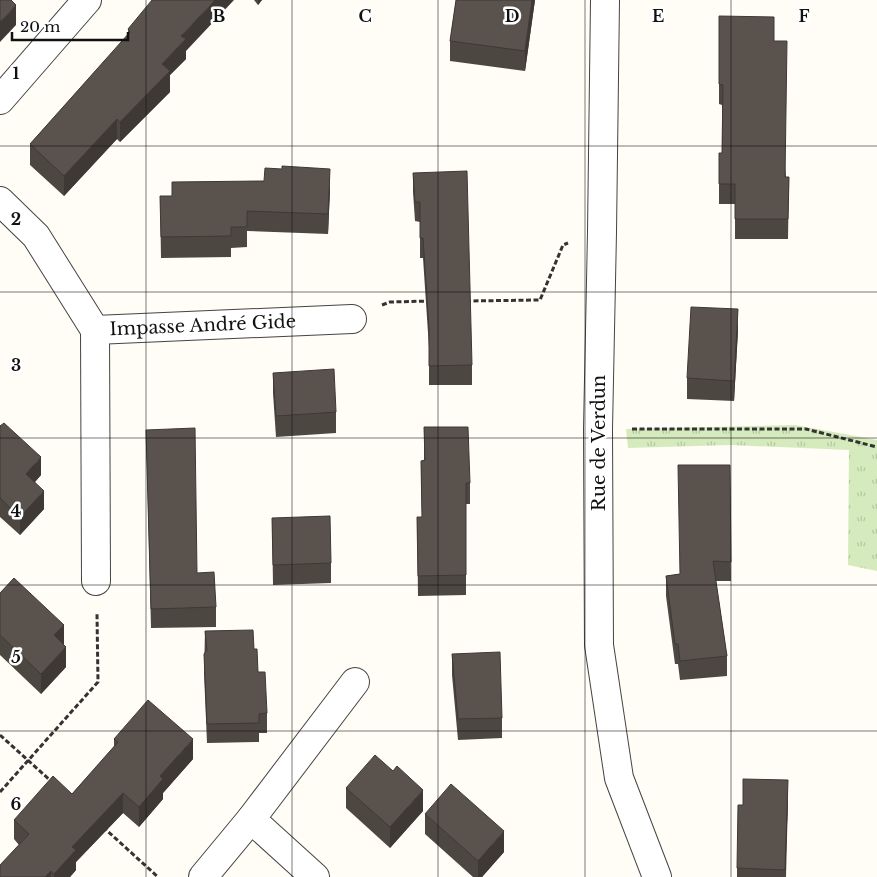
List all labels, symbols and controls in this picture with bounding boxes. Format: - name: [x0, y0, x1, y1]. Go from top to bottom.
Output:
- text: B: [213, 6, 226, 26]
- text: C: [358, 6, 372, 26]
- text: D: [505, 6, 519, 26]
- text: E: [652, 6, 664, 26]
- text: F: [798, 6, 810, 26]
- scale bar: [12, 10, 129, 42]
- text: 20 m: [20, 17, 60, 36]
- text: 1: [13, 63, 20, 83]
- text: 2: [11, 209, 21, 229]
- street label: Impasse André Gide: [109, 310, 297, 340]
- text: 3: [11, 355, 21, 375]
- street label: Rue de Verdun: [588, 375, 610, 511]
- text: 4: [11, 501, 21, 521]
- text: 5: [11, 647, 21, 667]
- text: 6: [11, 794, 22, 814]

